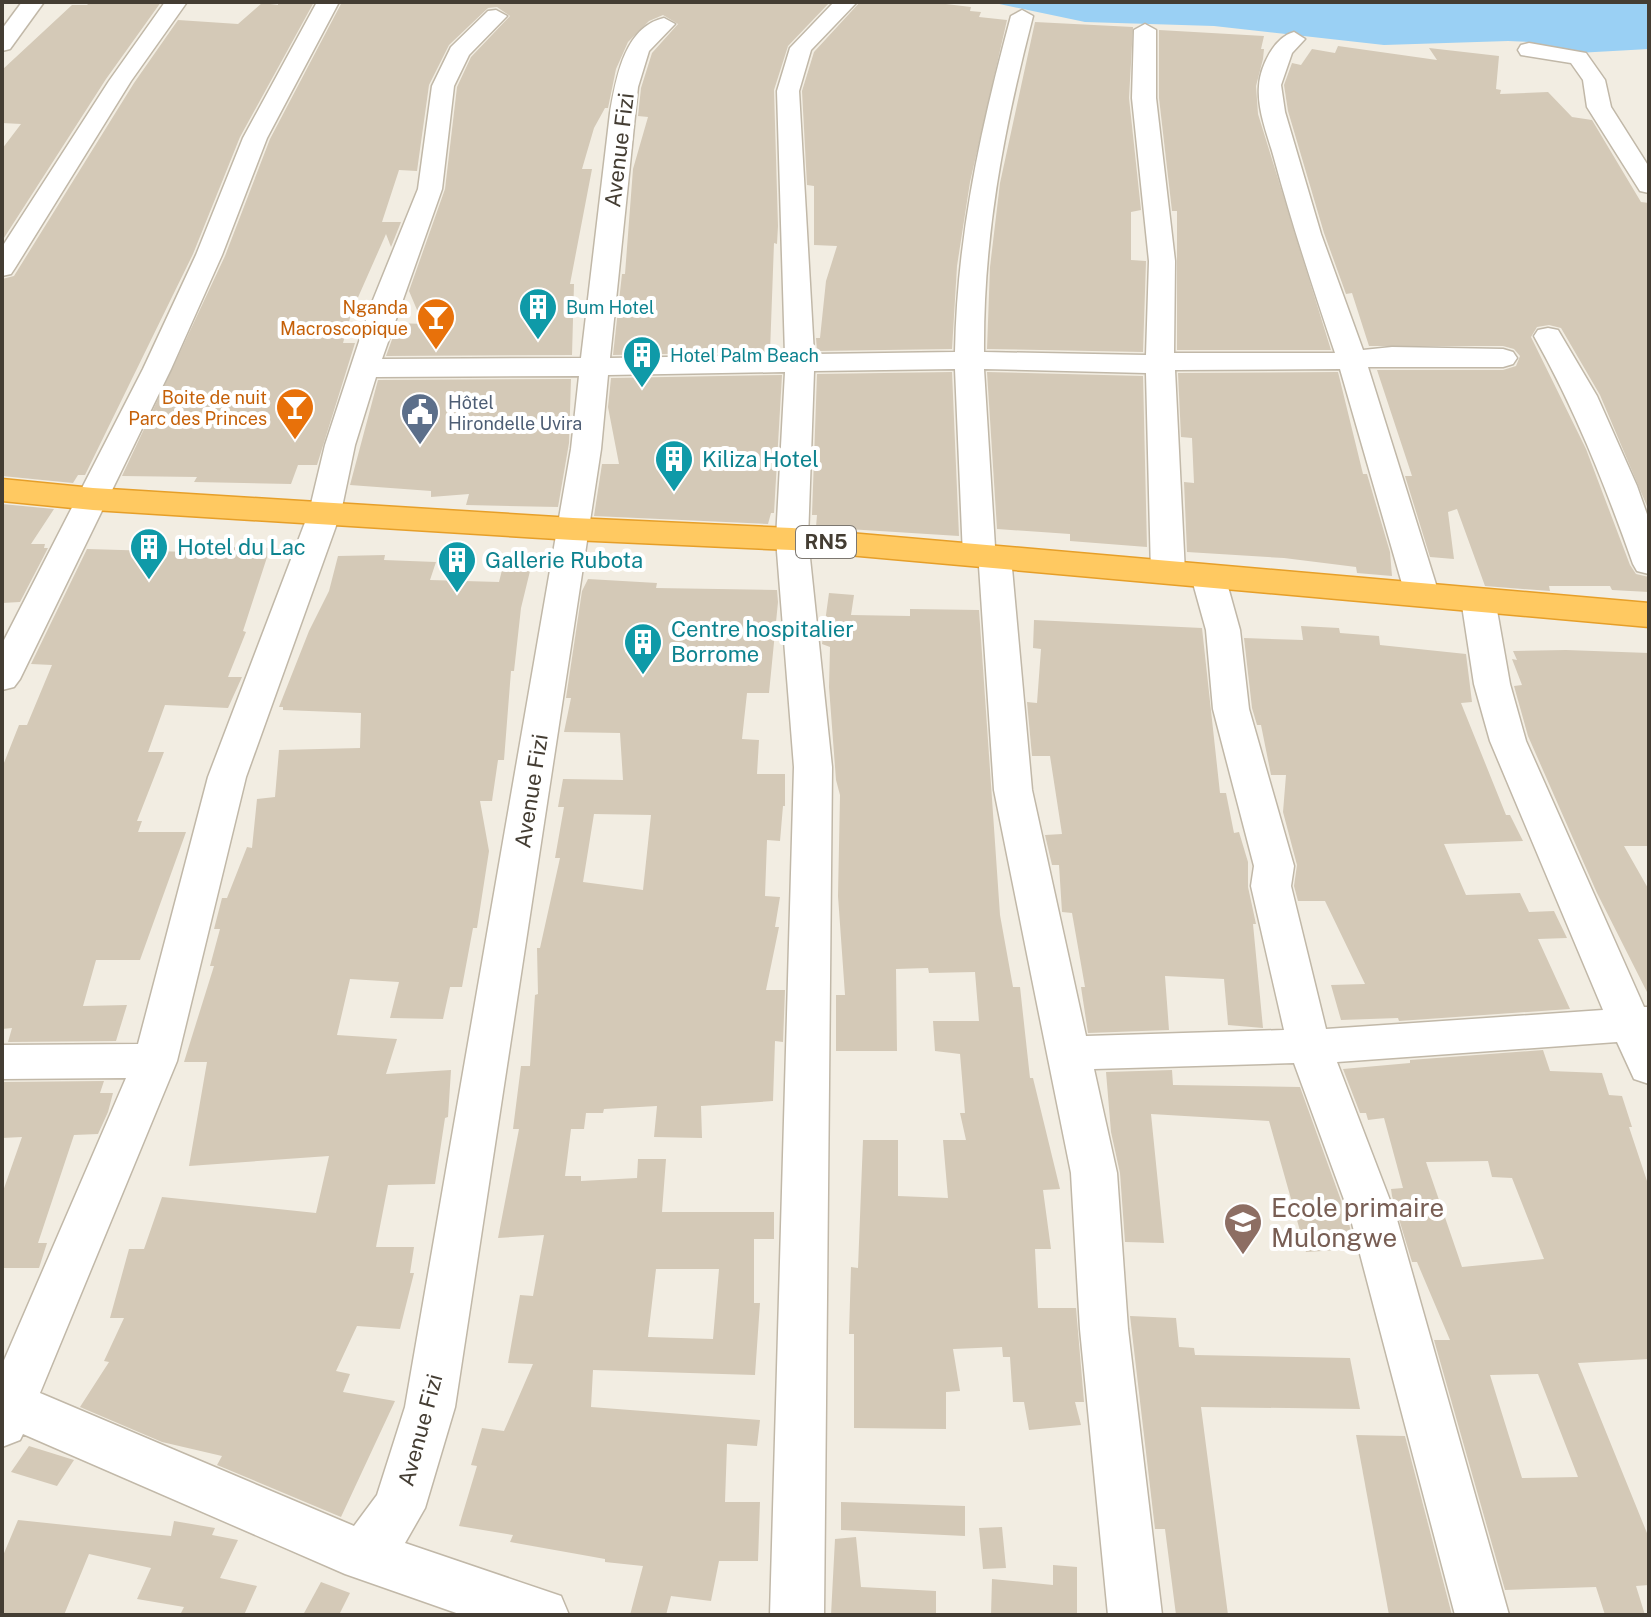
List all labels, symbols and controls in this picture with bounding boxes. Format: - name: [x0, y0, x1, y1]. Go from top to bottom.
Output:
- street label: Avenue Fizi: [599, 91, 639, 209]
- building icon: Bum Hotel: [517, 286, 559, 341]
- bar icon: Nganda Macroscopique: [415, 296, 457, 351]
- place label: Nganda Macroscopique: [280, 297, 408, 339]
- place label: Bum Hotel: [566, 297, 654, 318]
- building icon: Hotel Palm Beach: [621, 334, 663, 389]
- place label: Hotel Palm Beach: [670, 345, 819, 366]
- bar icon: Boite de nuit Parc des Princes: [274, 386, 316, 441]
- place label: Boite de nuit Parc des Princes: [128, 387, 267, 429]
- public building icon: Hôtel Hirondelle Uvira: [399, 391, 441, 446]
- place label: Hôtel Hirondelle Uvira: [448, 392, 582, 434]
- building icon: Kiliza Hotel: [653, 438, 695, 493]
- place label: Kiliza Hotel: [702, 446, 819, 472]
- building icon: Hotel du Lac: [128, 526, 170, 581]
- road number: RN5: [796, 526, 856, 558]
- place label: Hotel du Lac: [177, 534, 306, 560]
- building icon: Gallerie Rubota: [436, 539, 478, 594]
- place label: Gallerie Rubota: [485, 547, 643, 573]
- place label: Centre hospitalier Borrome: [671, 616, 854, 667]
- building icon: Centre hospitalier Borrome: [622, 621, 664, 676]
- street label: Avenue Fizi: [509, 732, 553, 850]
- place label: Ecole primaire Mulongwe: [1271, 1192, 1444, 1253]
- school or university icon: Ecole primaire Mulongwe: [1222, 1201, 1264, 1256]
- street label: Avenue Fizi: [393, 1371, 447, 1489]

